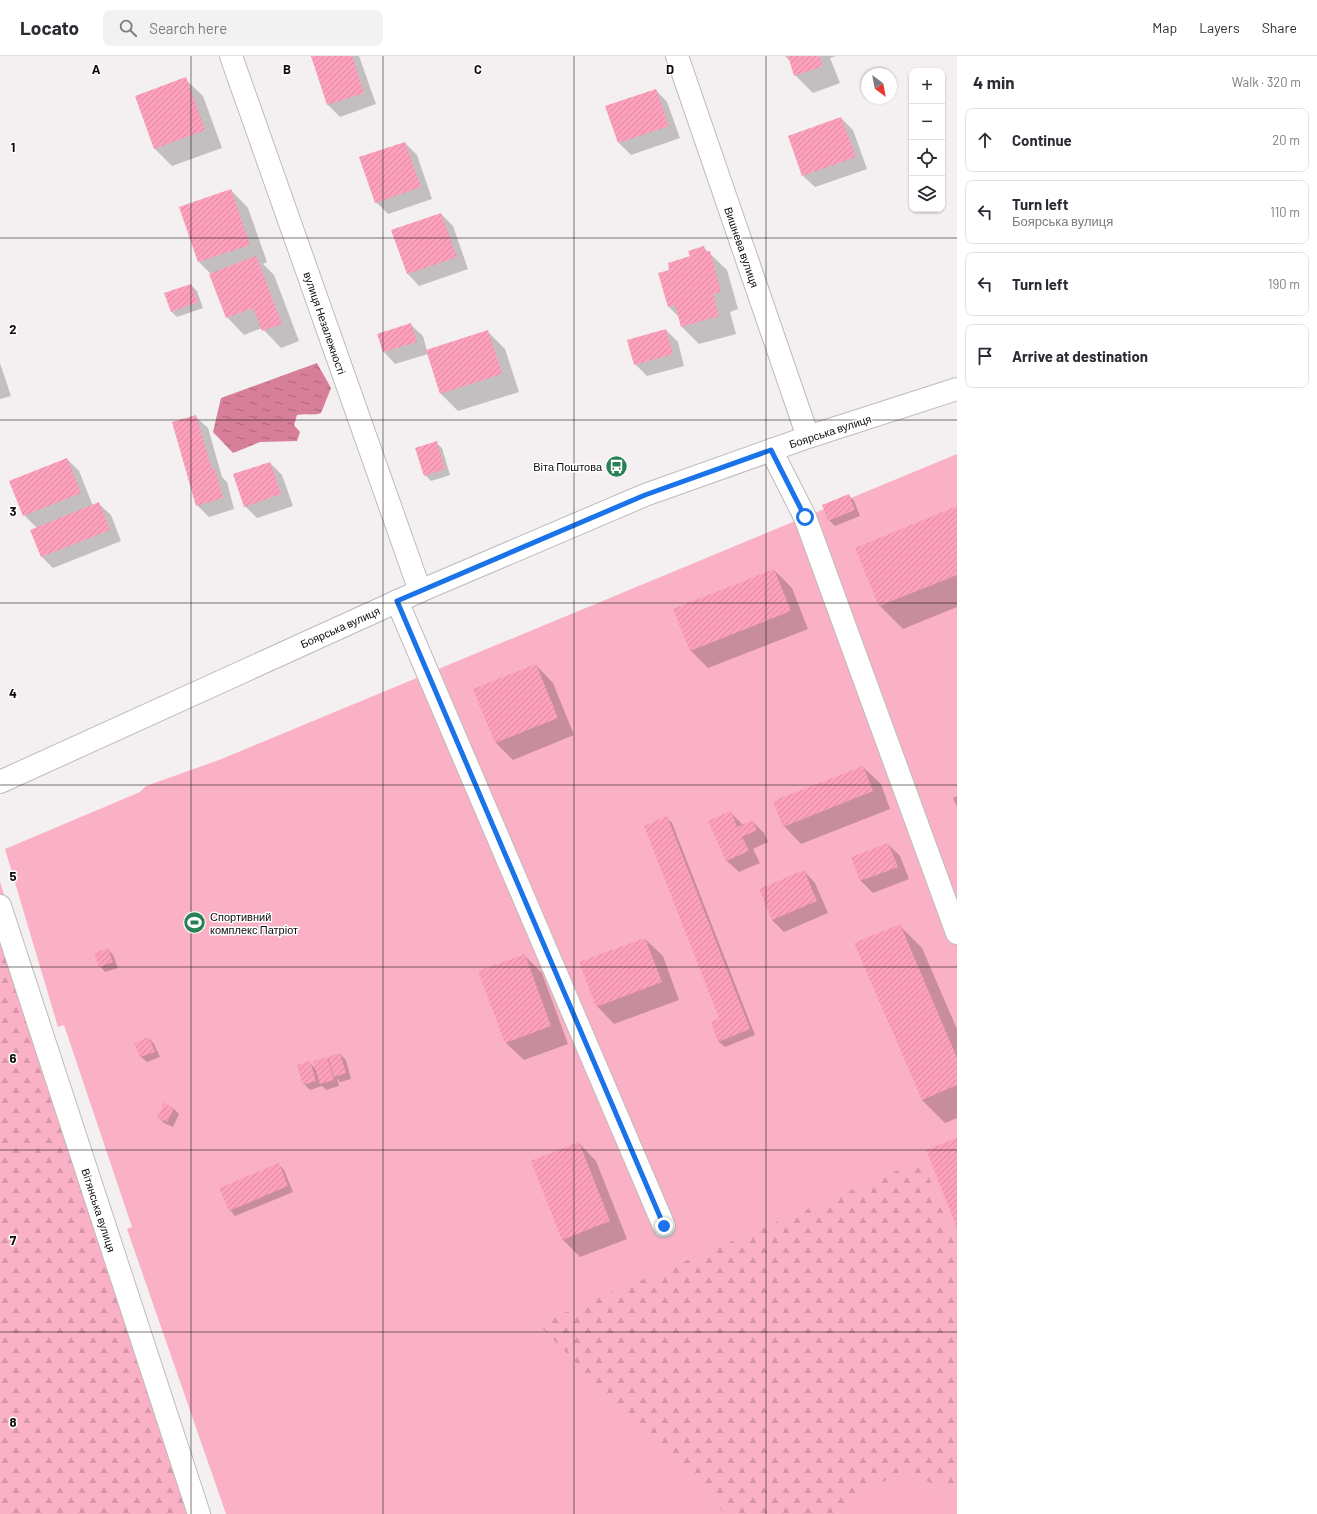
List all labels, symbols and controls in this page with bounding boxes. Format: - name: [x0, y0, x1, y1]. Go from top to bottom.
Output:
- search box: [103, 10, 383, 46]
- text: Locato: [20, 16, 79, 39]
- icon: search: [117, 17, 139, 39]
- text: Search here: [149, 19, 227, 37]
- text: Map: [1152, 19, 1177, 36]
- text: Layers: [1199, 19, 1240, 36]
- text: Share: [1262, 19, 1297, 36]
- text: A: [92, 61, 101, 77]
- text: B: [283, 61, 291, 77]
- text: C: [474, 61, 482, 77]
- text: D: [666, 61, 674, 77]
- north arrow: [861, 68, 897, 104]
- map controls: [909, 68, 945, 212]
- button: +: [909, 68, 945, 104]
- text: 4 min: [973, 72, 1015, 92]
- text: Walk · 320 m: [1232, 74, 1301, 90]
- button: −: [909, 104, 945, 140]
- icon: ahead: [974, 129, 996, 151]
- text: Continue: [1012, 131, 1072, 149]
- text: 20 m: [1272, 132, 1300, 148]
- text: 1: [11, 139, 15, 155]
- button: locate: [909, 140, 945, 176]
- button: layers: [909, 176, 945, 212]
- text: Turn left: [1012, 195, 1068, 213]
- icon: left: [974, 201, 996, 223]
- text: 110 m: [1270, 204, 1300, 220]
- street label: Вишнева вулиця: [722, 205, 762, 289]
- text: Боярська вулиця: [1012, 213, 1113, 229]
- street label: вулиця Незалежності: [301, 270, 349, 376]
- icon: left: [974, 273, 996, 295]
- text: Turn left: [1012, 275, 1068, 293]
- text: 190 m: [1268, 276, 1300, 292]
- text: 2: [9, 321, 17, 337]
- icon: arrive: [974, 345, 996, 367]
- text: Arrive at destination: [1012, 347, 1148, 365]
- street label: Боярська вулиця: [787, 412, 873, 450]
- bus stop icon: Віта Поштова: [604, 453, 630, 479]
- place label: Віта Поштова: [533, 460, 603, 473]
- text: 3: [9, 503, 17, 519]
- route start: [796, 508, 814, 526]
- street label: Боярська вулиця: [298, 604, 382, 650]
- text: 4: [9, 685, 17, 701]
- text: 5: [9, 868, 17, 884]
- sports icon: Спортивний комплекс Патріот: [181, 909, 207, 935]
- place label: Спортивний комплекс Патріот: [210, 910, 298, 936]
- text: 6: [10, 1050, 17, 1066]
- street label: Вітянська вулиця: [79, 1167, 119, 1253]
- route end: [655, 1217, 673, 1235]
- text: 7: [10, 1232, 17, 1248]
- text: 8: [9, 1414, 17, 1430]

